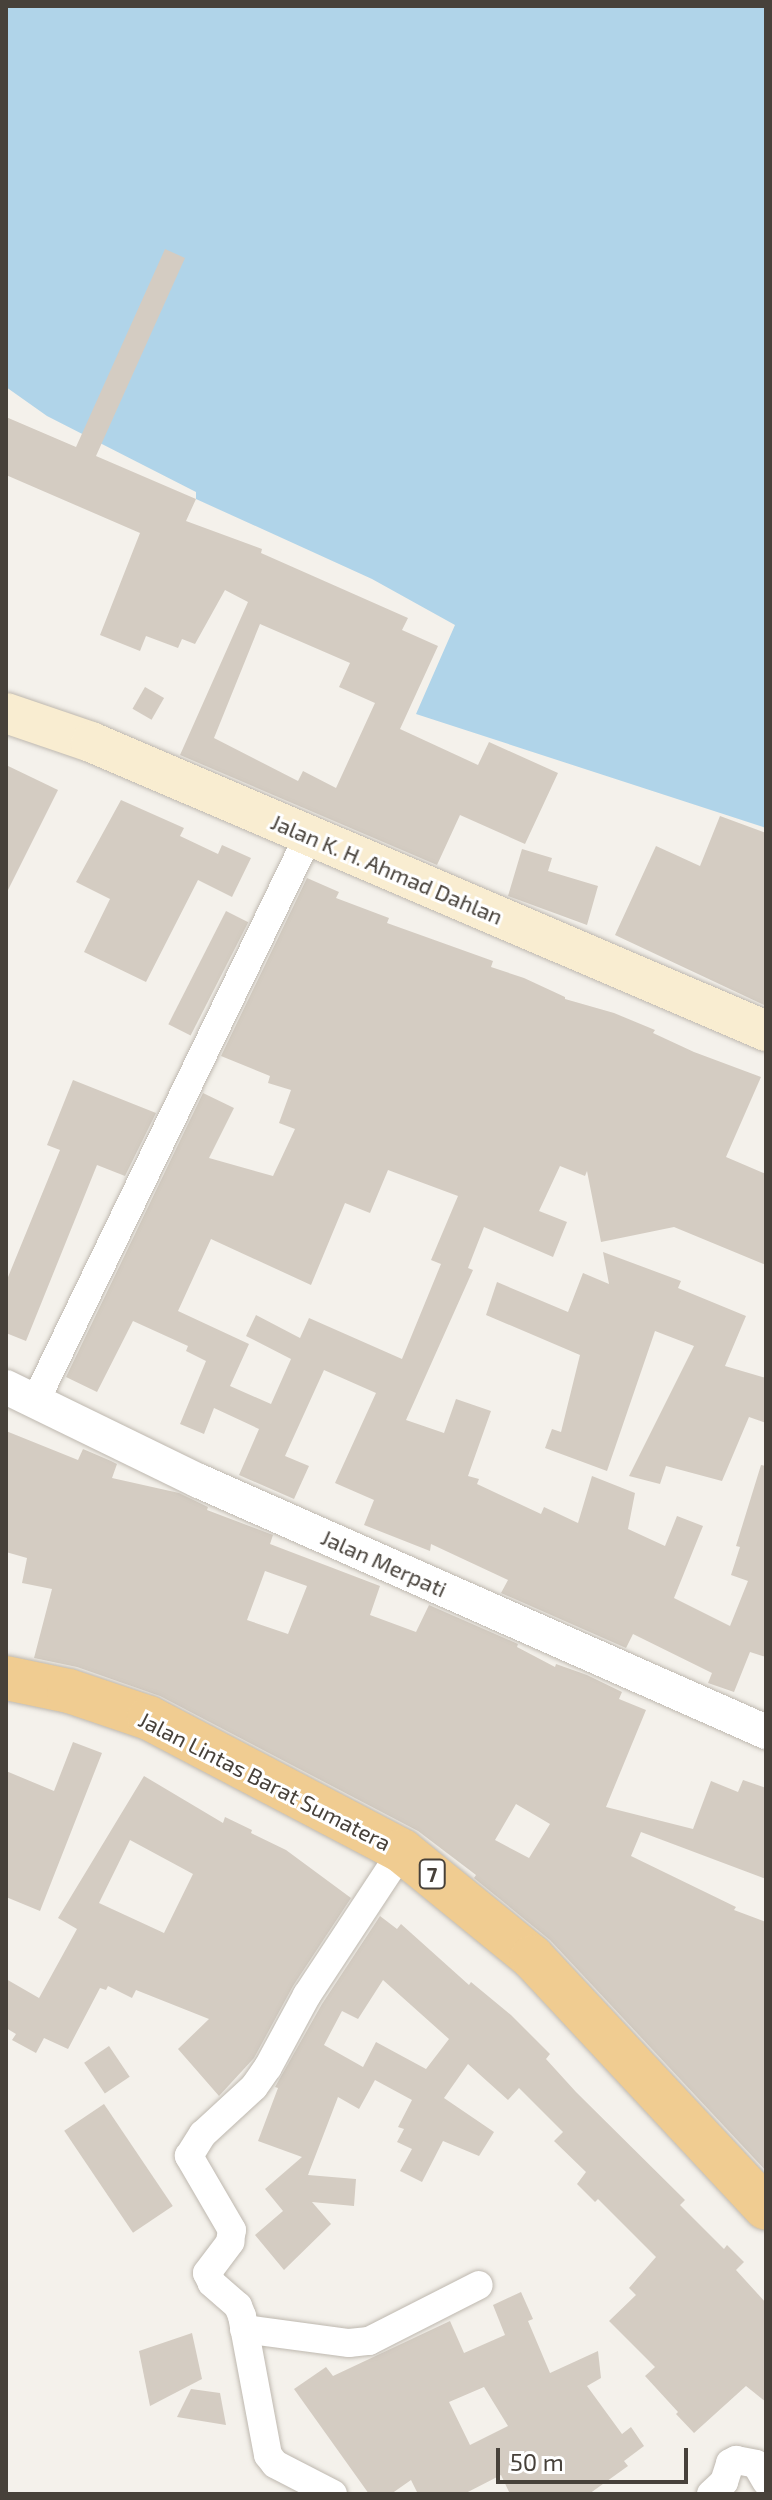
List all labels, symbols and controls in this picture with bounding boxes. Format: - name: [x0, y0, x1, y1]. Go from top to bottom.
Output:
- street label: Jalan K. H. Ahmad Dahlan: [267, 808, 507, 930]
- street label: Jalan Merpati: [317, 1524, 451, 1602]
- street label: Jalan Lintas Barat Sumatera: [135, 1706, 395, 1856]
- road number: 7: [418, 1858, 446, 1890]
- scale bar: [500, 2432, 692, 2482]
- text: 50 m: [510, 2447, 564, 2476]

